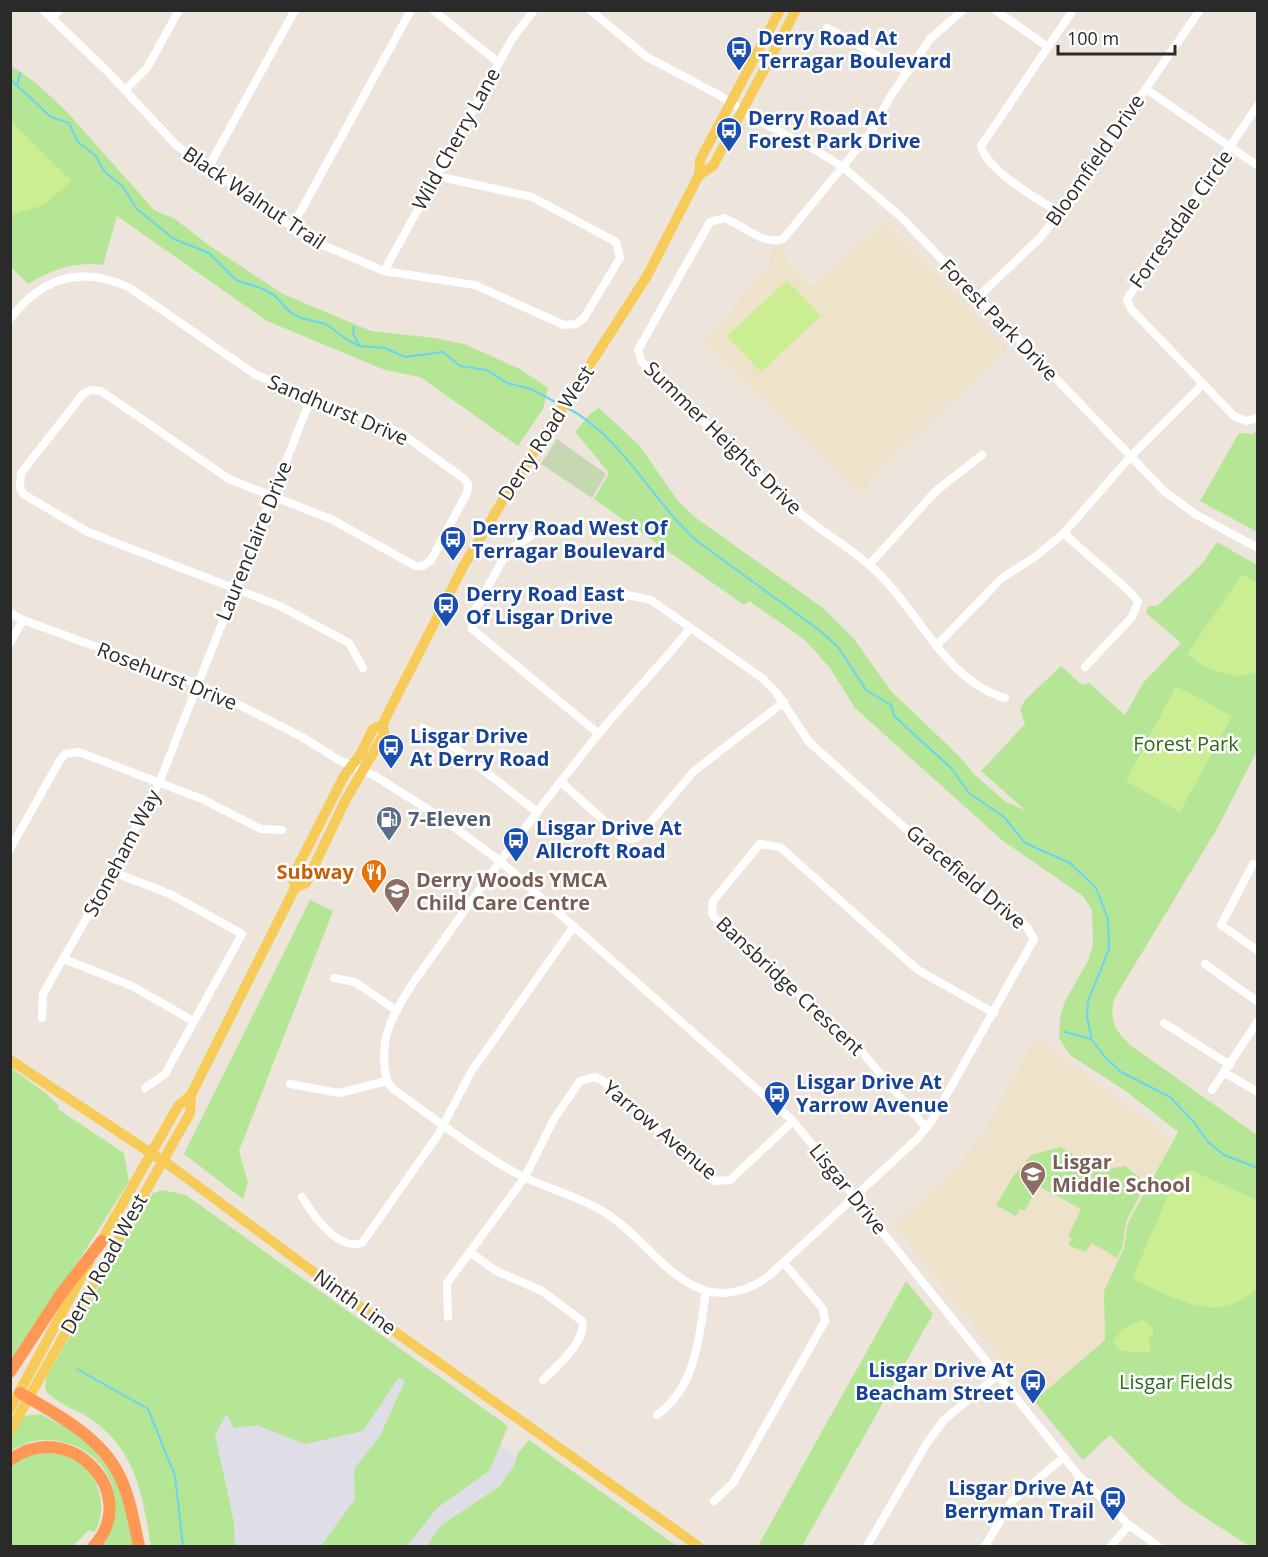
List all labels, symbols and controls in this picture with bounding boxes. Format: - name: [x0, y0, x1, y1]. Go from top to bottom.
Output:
- scale bar: [1058, 18, 1175, 56]
- place label: Derry Road At Terragar Boulevard: [758, 24, 951, 74]
- text: 100 m: [1067, 26, 1119, 50]
- bus stop icon: Derry Road At Terragar Boulevard: [724, 34, 754, 72]
- street label: Wild Cherry Lane: [405, 63, 506, 215]
- street label: Bloomfield Drive: [1039, 88, 1150, 231]
- place label: Derry Road At Forest Park Drive: [748, 104, 921, 154]
- bus stop icon: Derry Road At Forest Park Drive: [714, 115, 744, 153]
- street label: Black Walnut Trail: [178, 140, 331, 255]
- street label: Forrestdale Circle: [1123, 144, 1238, 293]
- street label: Forest Park Drive: [934, 253, 1065, 386]
- street label: Summer Heights Drive: [639, 355, 808, 520]
- street label: Derry Road West: [492, 360, 600, 506]
- street label: Sandhurst Drive: [264, 368, 413, 451]
- street label: Laurenclaire Drive: [209, 457, 298, 625]
- place label: Derry Road West Of Terragar Boulevard: [472, 514, 669, 564]
- bus stop icon: Derry Road West Of Terragar Boulevard: [438, 524, 468, 562]
- place label: Derry Road East Of Lisgar Drive: [466, 580, 625, 630]
- bus stop icon: Derry Road East Of Lisgar Drive: [431, 590, 461, 628]
- street label: Rosehurst Drive: [93, 635, 241, 716]
- place label: Lisgar Drive At Derry Road: [410, 722, 549, 772]
- park label: Forest Park: [1133, 730, 1239, 757]
- bus stop icon: Lisgar Drive At Derry Road: [376, 732, 406, 770]
- street label: Stoneham Way: [77, 784, 167, 921]
- fuel station icon: 7-Eleven: [374, 804, 404, 842]
- place label: 7-Eleven: [408, 805, 491, 832]
- place label: Lisgar Drive At Allcroft Road: [536, 814, 682, 864]
- street label: Gracefield Drive: [901, 818, 1032, 935]
- bus stop icon: Lisgar Drive At Allcroft Road: [501, 825, 531, 863]
- restaurant icon: Subway: [359, 857, 389, 895]
- place label: Subway: [277, 858, 355, 885]
- place label: Derry Woods YMCA Child Care Centre: [416, 866, 607, 916]
- school or university icon: Derry Woods YMCA Child Care Centre: [382, 876, 412, 914]
- street label: Bansbridge Crescent: [711, 910, 870, 1061]
- place label: Lisgar Drive At Yarrow Avenue: [796, 1068, 949, 1118]
- street label: Yarrow Avenue: [598, 1074, 723, 1185]
- bus stop icon: Lisgar Drive At Yarrow Avenue: [762, 1079, 792, 1117]
- street label: Lisgar Drive: [803, 1138, 893, 1240]
- place label: Lisgar Middle School: [1052, 1148, 1191, 1198]
- school or university icon: Lisgar Middle School: [1018, 1159, 1048, 1197]
- street label: Derry Road West: [54, 1189, 153, 1339]
- street label: Ninth Line: [309, 1262, 402, 1341]
- place label: Lisgar Drive At Beacham Street: [855, 1356, 1014, 1406]
- bus stop icon: Lisgar Drive At Beacham Street: [1018, 1367, 1048, 1405]
- park label: Lisgar Fields: [1119, 1368, 1233, 1395]
- place label: Lisgar Drive At Berryman Trail: [944, 1474, 1094, 1524]
- bus stop icon: Lisgar Drive At Berryman Trail: [1098, 1484, 1128, 1522]

